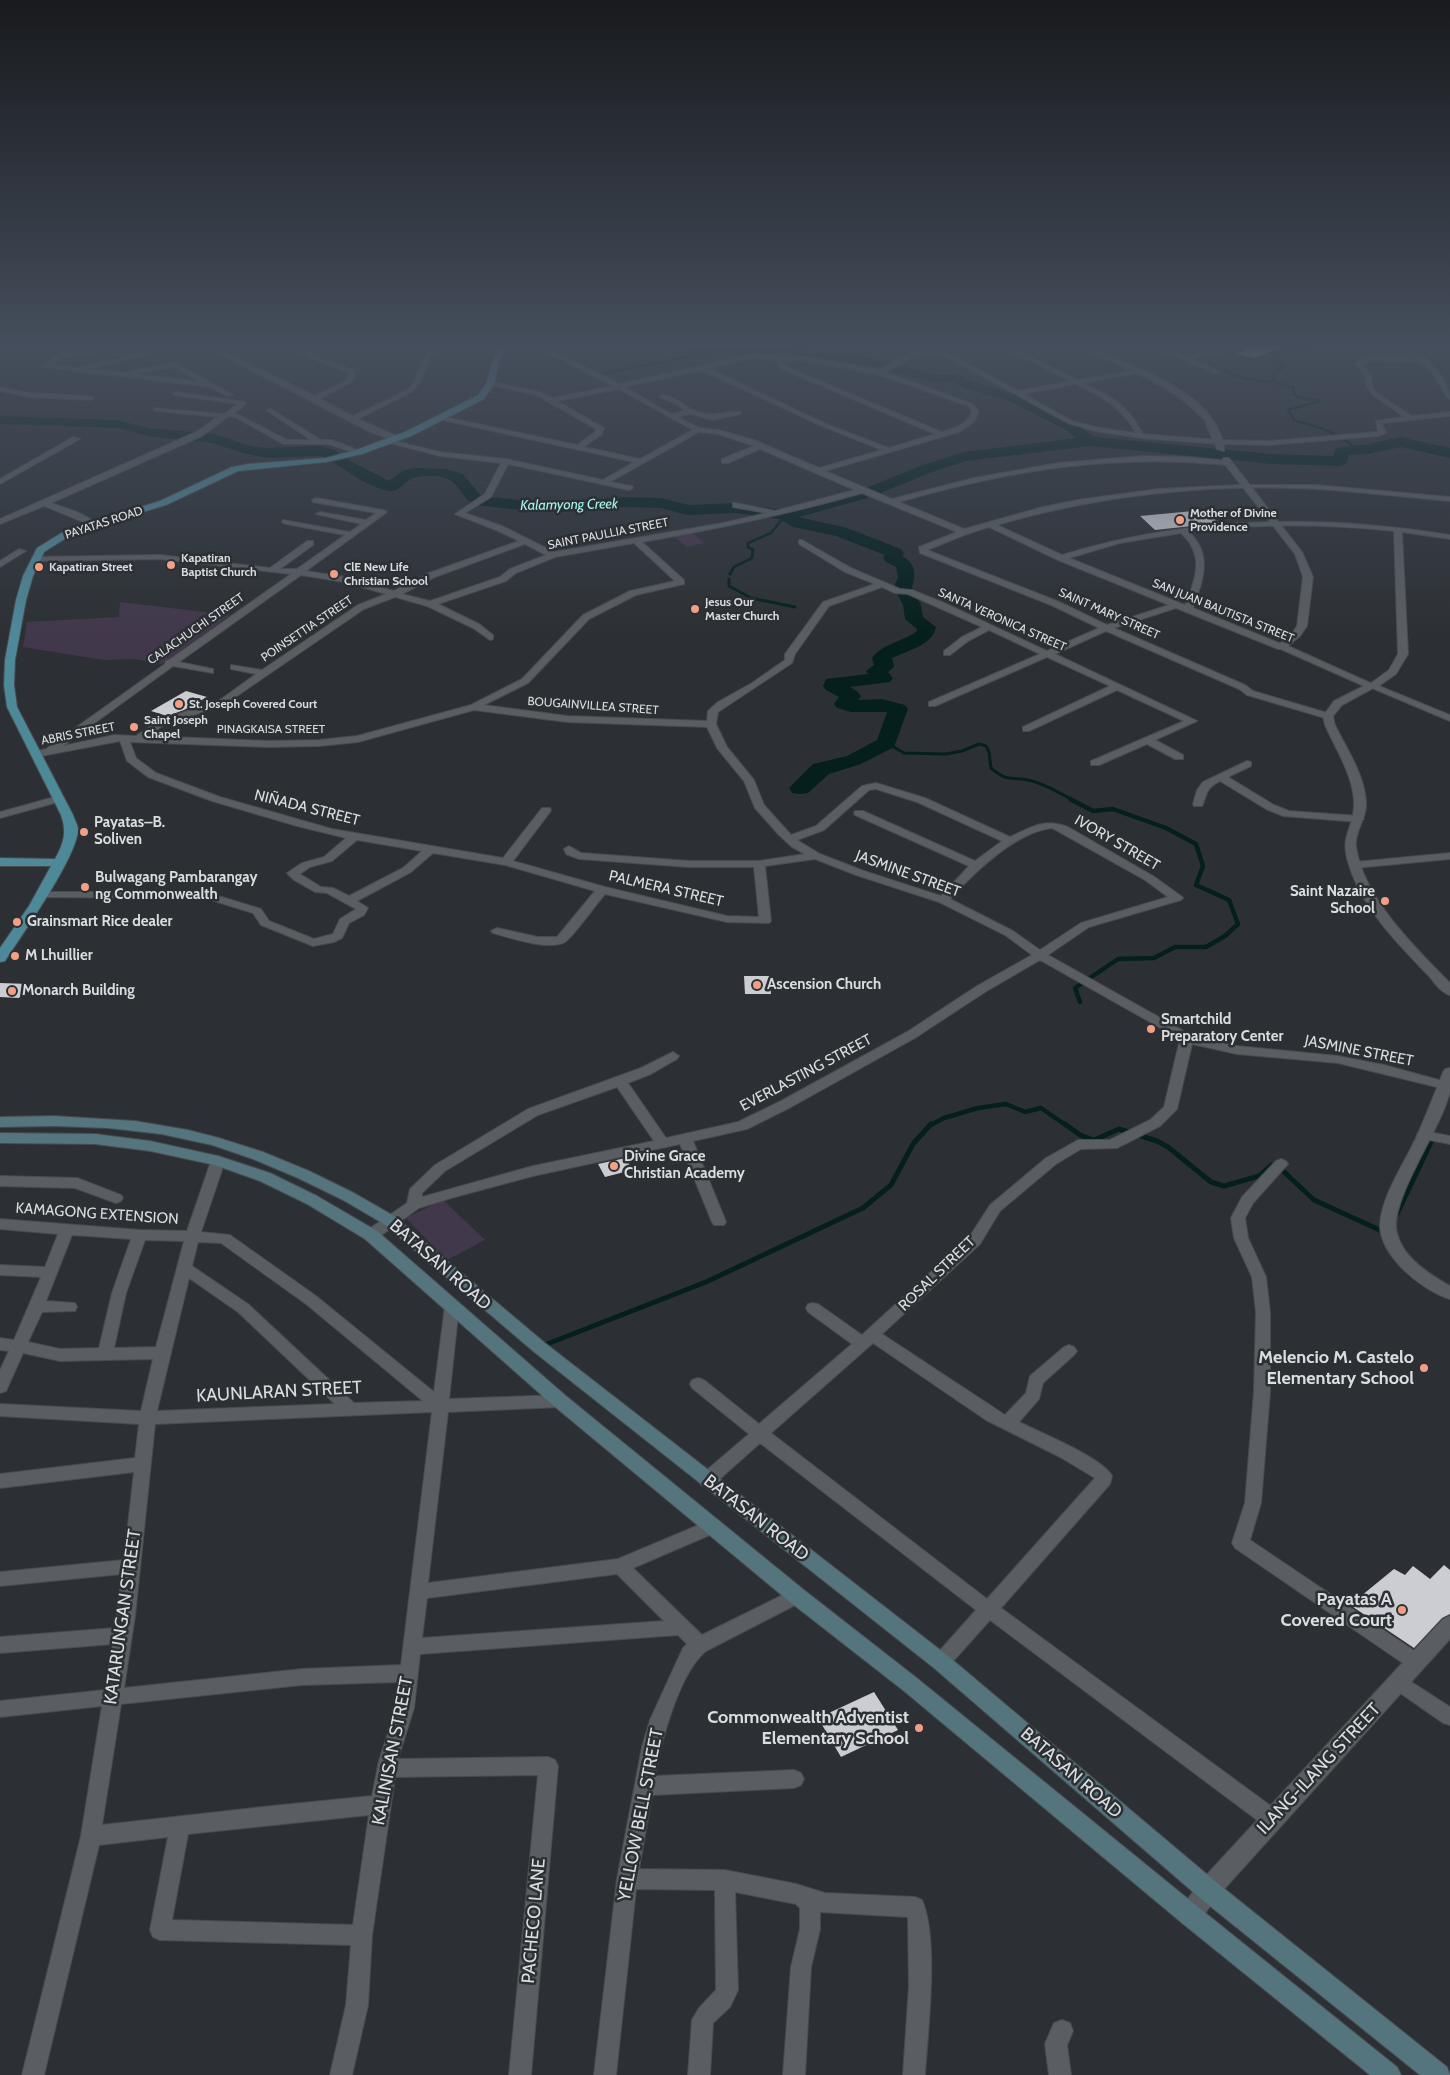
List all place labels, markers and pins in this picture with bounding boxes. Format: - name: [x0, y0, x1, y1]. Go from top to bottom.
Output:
- place label: Mother of Divine Providence: [1190, 506, 1277, 534]
- marker: Mother of Divine Providence: [1174, 514, 1186, 526]
- place label: Kapatiran Baptist Church: [181, 551, 257, 579]
- marker: Kapatiran Baptist Church: [165, 559, 177, 571]
- place label: Kapatiran Street: [49, 560, 133, 574]
- place label: ClE New Life Christian School: [344, 560, 428, 588]
- marker: Kapatiran Street: [33, 561, 45, 573]
- marker: ClE New Life Christian School: [328, 568, 340, 580]
- place label: Jesus Our Master Church: [705, 595, 779, 623]
- marker: Jesus Our Master Church: [689, 603, 701, 615]
- place label: St. Joseph Covered Court: [189, 697, 317, 711]
- marker: St. Joseph Covered Court: [173, 698, 185, 710]
- place label: Saint Joseph Chapel: [144, 713, 208, 741]
- marker: Saint Joseph Chapel: [128, 721, 140, 733]
- place label: Payatas–B. Soliven: [94, 814, 165, 849]
- marker: Payatas–B. Soliven: [78, 826, 90, 838]
- place label: Bulwagang Pambarangay ng Commonwealth: [95, 869, 258, 904]
- marker: Bulwagang Pambarangay ng Commonwealth: [79, 881, 91, 893]
- place label: Saint Nazaire School: [1290, 883, 1375, 918]
- marker: Saint Nazaire School: [1379, 895, 1391, 907]
- place label: Grainsmart Rice dealer: [27, 913, 172, 931]
- marker: Grainsmart Rice dealer: [11, 916, 23, 928]
- place label: M Lhuillier: [25, 947, 93, 965]
- marker: M Lhuillier: [9, 950, 21, 962]
- place label: Ascension Church: [767, 976, 881, 994]
- marker: Ascension Church: [751, 979, 763, 991]
- place label: Monarch Building: [22, 982, 135, 1000]
- marker: Monarch Building: [6, 985, 18, 997]
- place label: Smartchild Preparatory Center: [1161, 1011, 1283, 1046]
- marker: Smartchild Preparatory Center: [1145, 1023, 1157, 1035]
- place label: Divine Grace Christian Academy: [624, 1148, 745, 1183]
- marker: Divine Grace Christian Academy: [608, 1160, 620, 1172]
- place label: Melencio M. Castelo Elementary School: [1258, 1347, 1414, 1390]
- marker: Melencio M. Castelo Elementary School: [1418, 1362, 1430, 1374]
- place label: Payatas A Covered Court: [1281, 1589, 1392, 1632]
- marker: Payatas A Covered Court: [1396, 1604, 1408, 1616]
- place label: Commonwealth Adventist Elementary School: [707, 1707, 909, 1750]
- marker: Commonwealth Adventist Elementary School: [913, 1722, 925, 1734]

